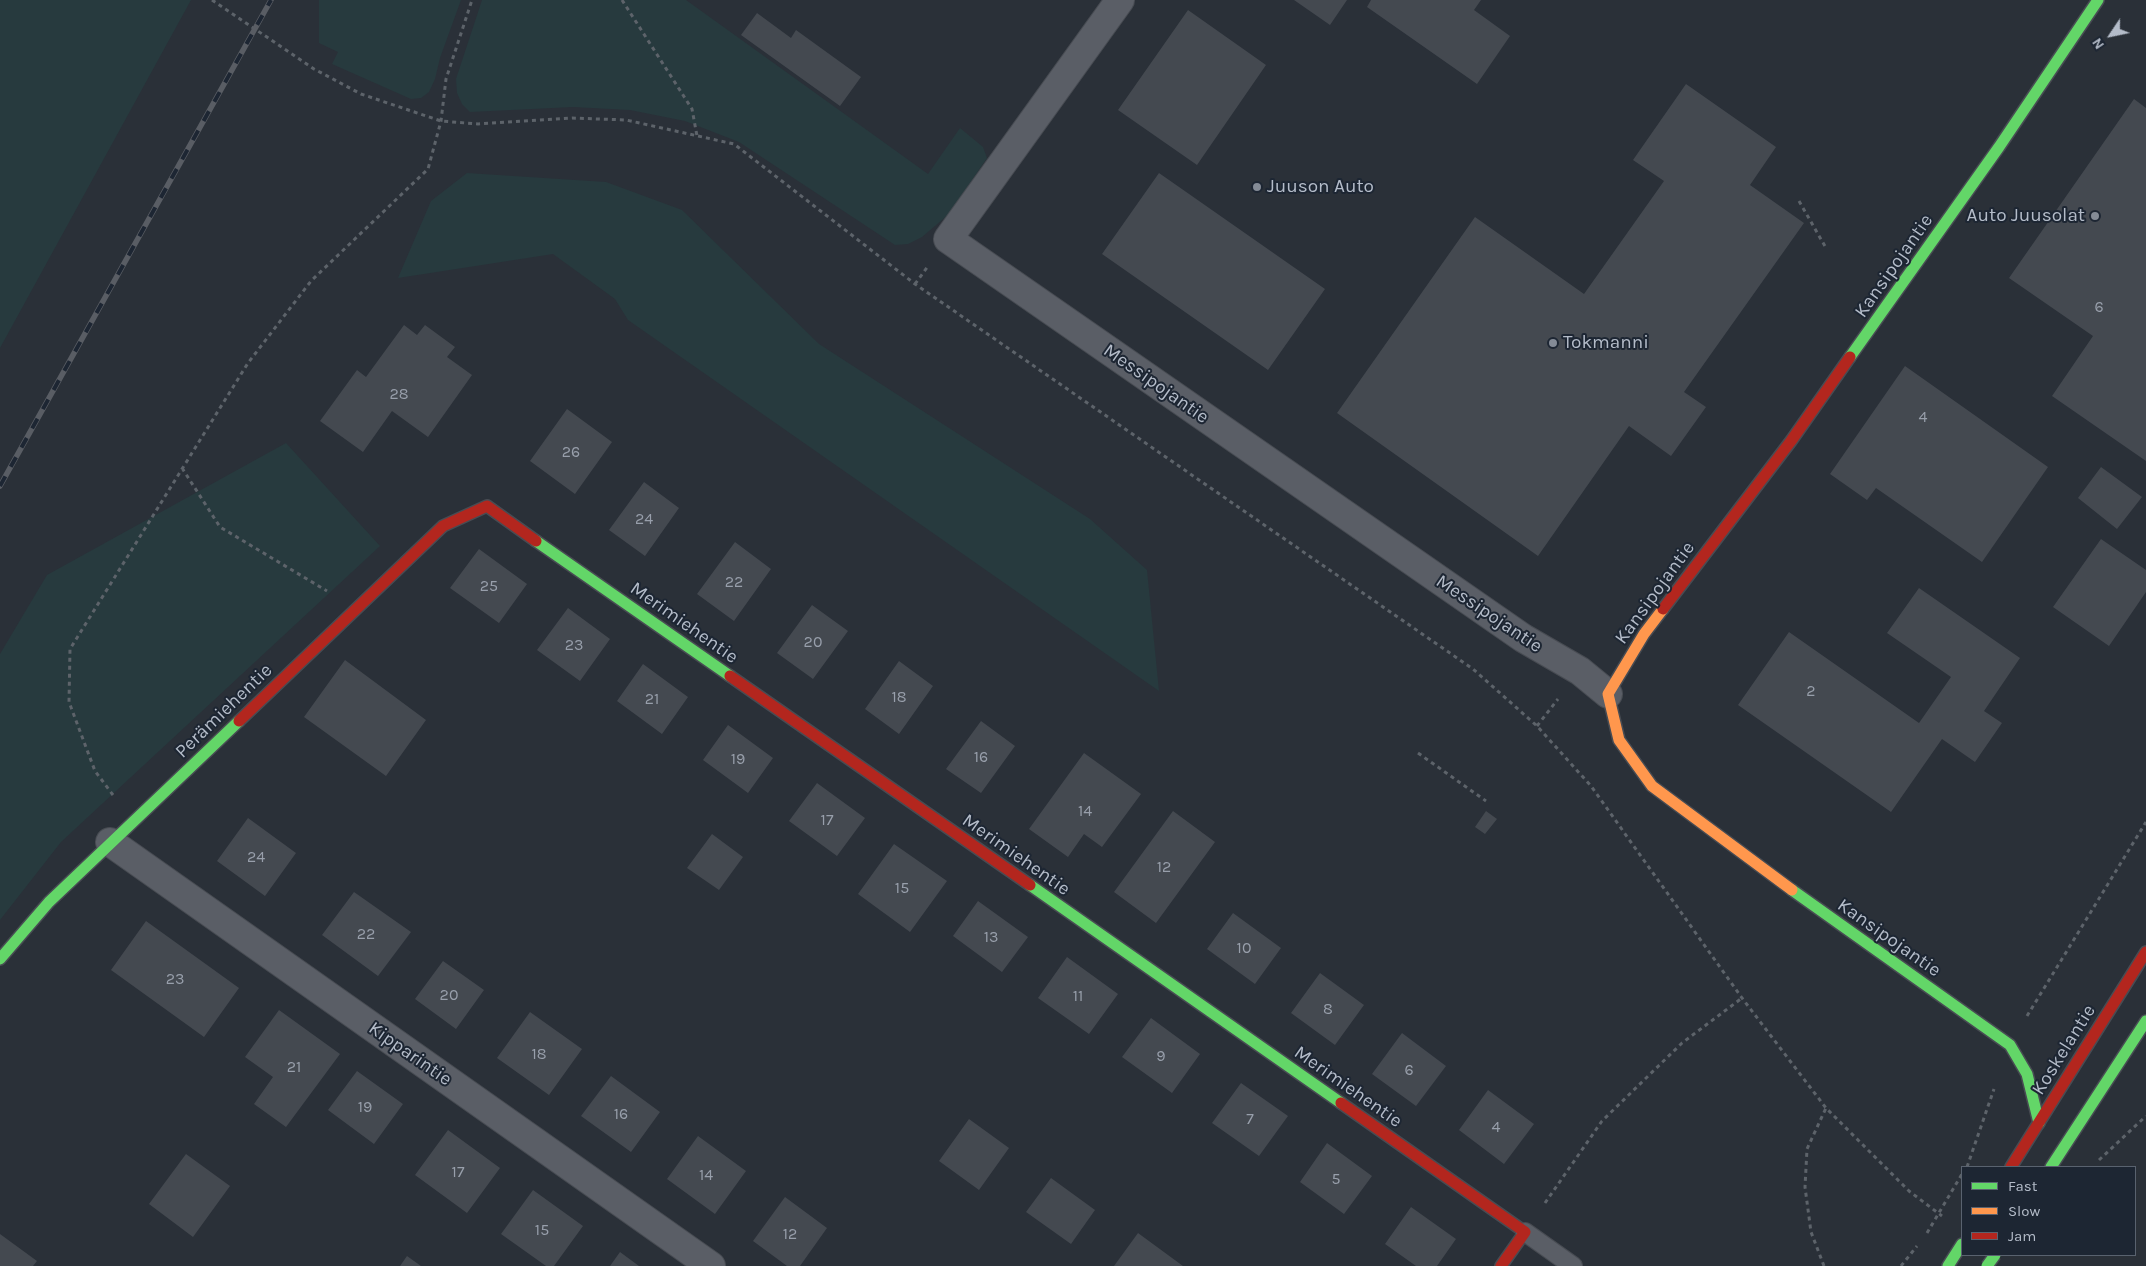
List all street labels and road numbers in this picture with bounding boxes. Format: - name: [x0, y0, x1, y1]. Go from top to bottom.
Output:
- street label: Kansipojantie: [1850, 210, 1938, 322]
- street label: Messipojantie: [1099, 339, 1213, 429]
- street label: Kansipojantie: [1610, 537, 1700, 649]
- street label: Messipojantie: [1431, 570, 1547, 658]
- street label: Merimiehentie: [626, 577, 742, 669]
- street label: Perämiehentie: [171, 659, 277, 763]
- street label: Merimiehentie: [958, 809, 1074, 901]
- street label: Kansipojantie: [1833, 894, 1945, 982]
- street label: Koskelantie: [2027, 1001, 2101, 1099]
- street label: Kipparintie: [364, 1017, 456, 1091]
- street label: Merimiehentie: [1290, 1041, 1406, 1133]

